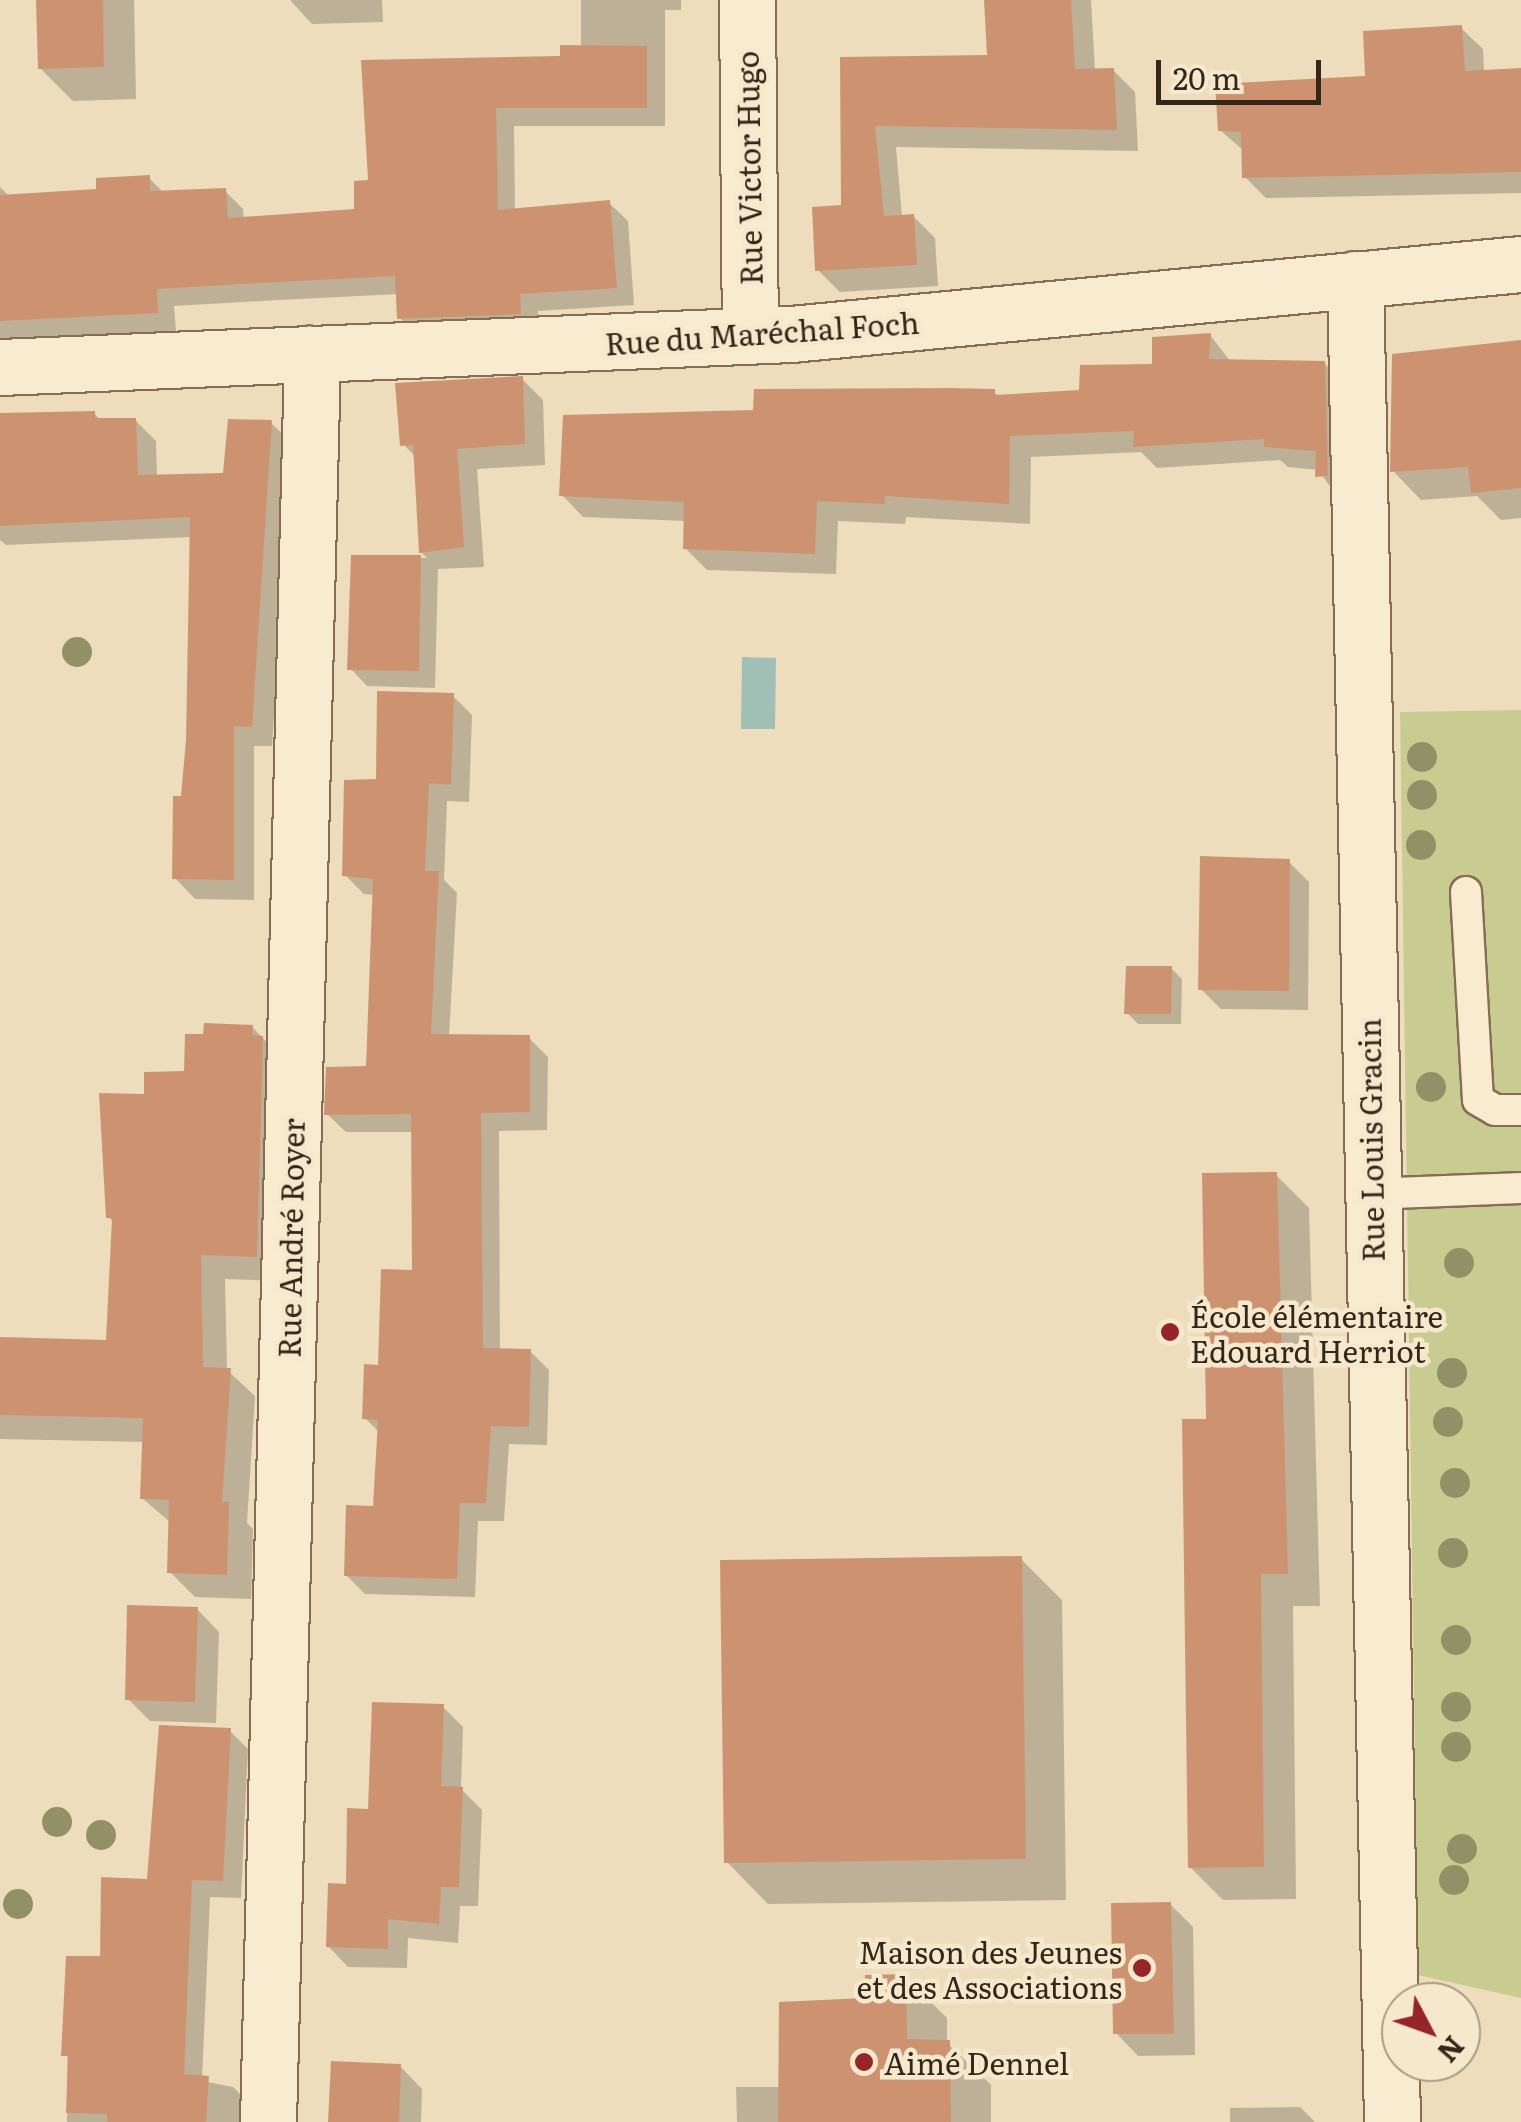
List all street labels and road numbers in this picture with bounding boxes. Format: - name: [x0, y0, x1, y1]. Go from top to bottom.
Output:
- street label: Rue Victor Hugo: [728, 50, 768, 286]
- street label: Rue du Maréchal Foch: [604, 303, 920, 361]
- street label: Rue Louis Gracin: [1350, 1018, 1390, 1262]
- street label: Rue André Royer: [270, 1118, 310, 1358]

